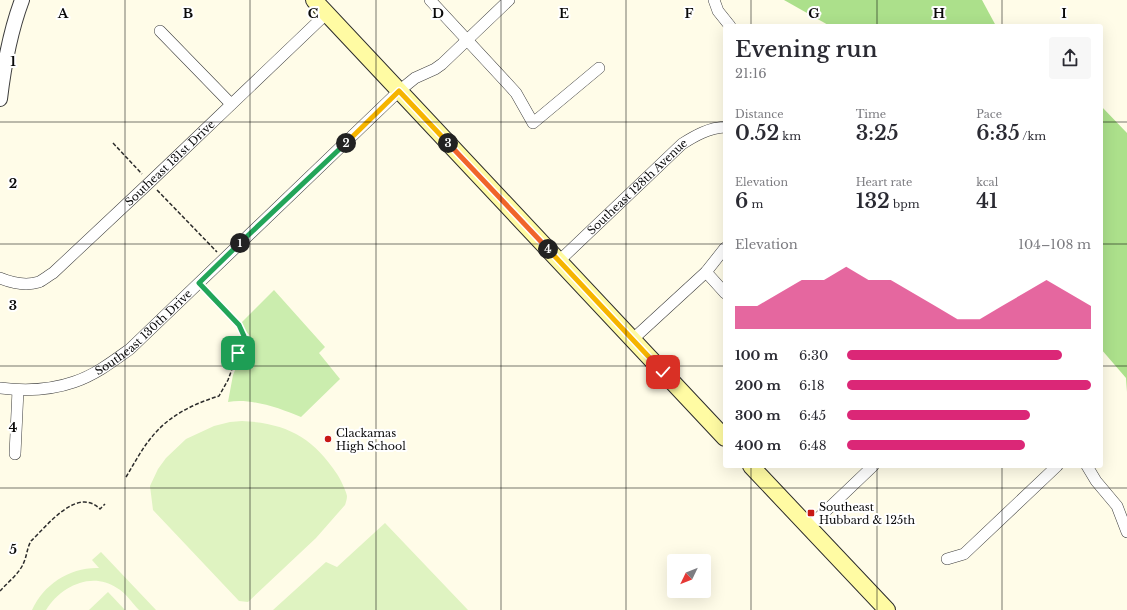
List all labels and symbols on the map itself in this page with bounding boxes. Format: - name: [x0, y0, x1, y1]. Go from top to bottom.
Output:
- text: A: [57, 5, 69, 22]
- text: B: [183, 5, 193, 22]
- text: C: [308, 5, 319, 22]
- text: D: [432, 5, 444, 22]
- text: E: [559, 5, 569, 22]
- text: F: [685, 5, 694, 22]
- text: G: [808, 5, 820, 22]
- text: H: [933, 5, 945, 22]
- text: I: [1061, 5, 1067, 22]
- text: 1: [10, 53, 16, 70]
- street label: Southeast 131st Drive: [122, 117, 218, 209]
- pin: 2: [336, 133, 356, 153]
- pin: 3: [438, 133, 458, 153]
- street label: Southeast 128th Avenue: [584, 136, 690, 237]
- text: 2: [9, 175, 17, 192]
- pin: 1: [230, 233, 250, 253]
- pin: 4: [538, 239, 558, 259]
- street label: Southeast 130th Drive: [92, 287, 195, 378]
- text: 3: [9, 297, 17, 314]
- pin: [221, 336, 255, 370]
- pin: [646, 355, 680, 389]
- text: 4: [9, 419, 18, 436]
- place label: Clackamas High School: [336, 426, 406, 453]
- marker: Clackamas High School: [323, 434, 333, 444]
- place label: Southeast Hubbard & 125th: [819, 500, 915, 527]
- marker: Southeast Hubbard & 125th: [806, 508, 816, 518]
- text: 5: [9, 541, 17, 558]
- north arrow: [667, 554, 711, 598]

